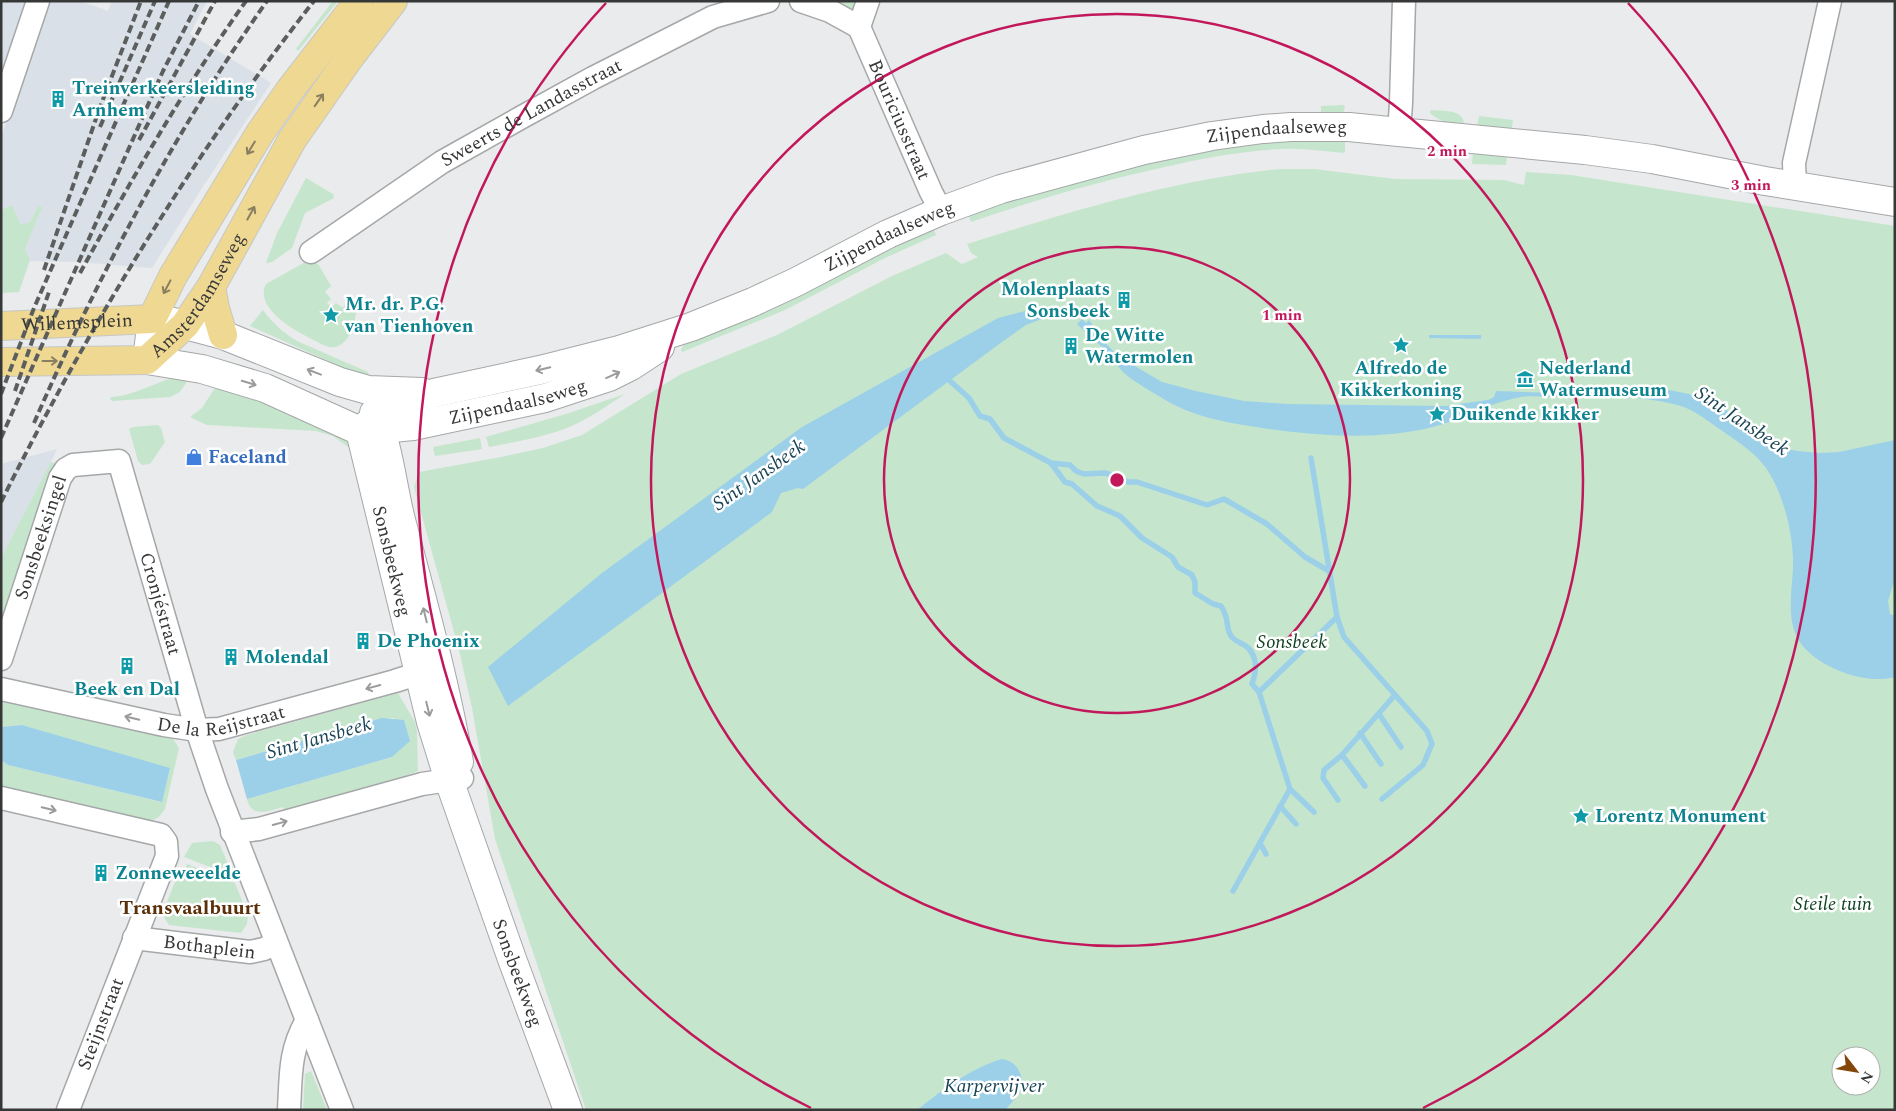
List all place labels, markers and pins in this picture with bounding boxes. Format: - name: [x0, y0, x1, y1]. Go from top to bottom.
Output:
- place label: Treinverkeersleiding Arnhem: [72, 74, 255, 125]
- building icon: Treinverkeersleiding Arnhem: [48, 89, 68, 109]
- place label: Molenplaats Sonsbeek: [1001, 275, 1111, 326]
- place label: Mr. dr. P.G. van Tienhoven: [344, 290, 474, 341]
- building icon: Molenplaats Sonsbeek: [1114, 290, 1134, 310]
- place icon: Mr. dr. P.G. van Tienhoven: [321, 305, 341, 325]
- place label: De Witte Watermolen: [1085, 321, 1194, 372]
- place icon: Alfredo de Kikkerkoning: [1391, 335, 1411, 355]
- building icon: De Witte Watermolen: [1061, 336, 1081, 356]
- place label: Alfredo de Kikkerkoning: [1340, 354, 1462, 405]
- place label: Nederland Watermuseum: [1539, 354, 1667, 405]
- museum icon: Nederland Watermuseum: [1515, 369, 1535, 389]
- place label: Duikende kikker: [1451, 400, 1600, 429]
- place icon: Duikende kikker: [1427, 404, 1447, 424]
- place label: Faceland: [208, 443, 287, 472]
- shop icon: Faceland: [184, 447, 204, 467]
- centre of rings: [1108, 471, 1126, 489]
- place label: De Phoenix: [377, 627, 480, 656]
- building icon: De Phoenix: [353, 631, 373, 651]
- place label: Molendal: [245, 643, 329, 672]
- building icon: Molendal: [221, 647, 241, 667]
- building icon: Beek en Dal: [117, 656, 137, 676]
- place label: Beek en Dal: [74, 675, 180, 704]
- place label: Lorentz Monument: [1595, 802, 1766, 831]
- place icon: Lorentz Monument: [1571, 806, 1591, 826]
- place label: Zonneweeelde: [115, 859, 241, 888]
- building icon: Zonneweeelde: [91, 863, 111, 883]

